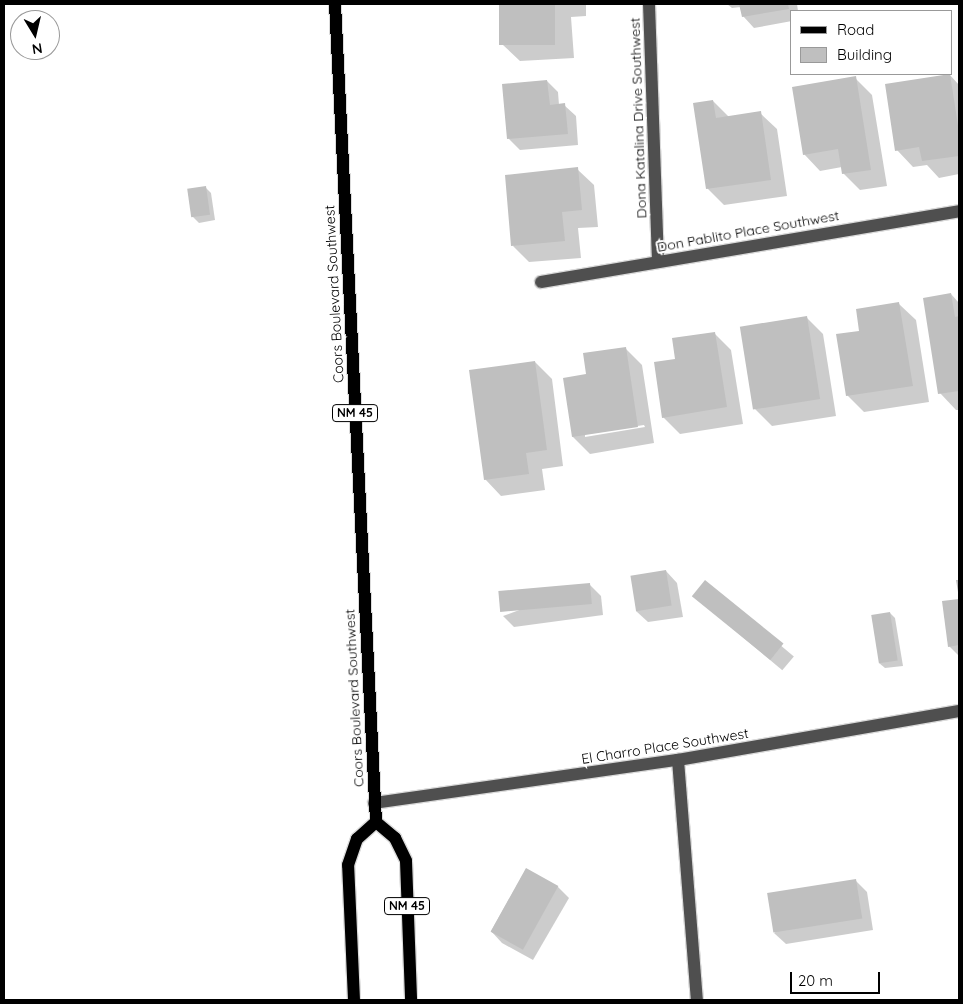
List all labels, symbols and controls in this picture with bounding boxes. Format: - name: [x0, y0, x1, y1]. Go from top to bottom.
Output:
- north arrow: [10, 10, 60, 60]
- legend: [790, 10, 953, 75]
- street label: Dona Katalina Drive Southwest: [626, 17, 650, 219]
- text: Road: [837, 20, 874, 39]
- text: N: [31, 39, 44, 59]
- text: Building: [837, 45, 892, 64]
- street label: Coors Boulevard Southwest: [321, 205, 347, 383]
- street label: Don Pablito Place Southwest: [656, 207, 840, 255]
- road number: NM 45: [331, 403, 379, 422]
- street label: Coors Boulevard Southwest: [341, 609, 367, 787]
- street label: El Charro Place Southwest: [580, 724, 750, 768]
- road number: NM 45: [383, 896, 431, 916]
- scale bar: [793, 962, 883, 994]
- text: 20 m: [798, 971, 833, 990]

